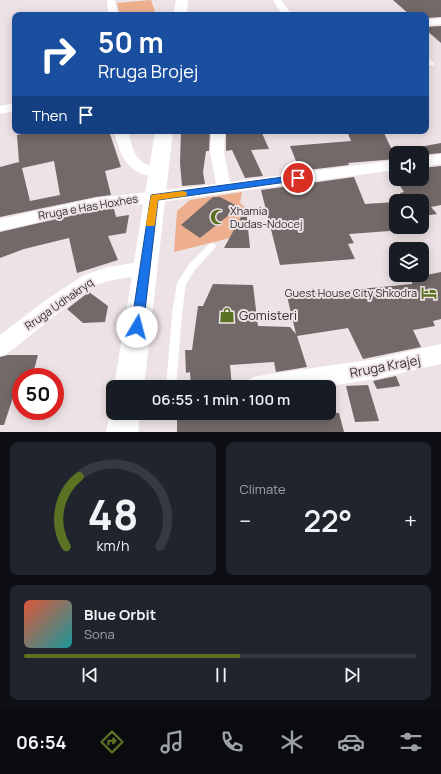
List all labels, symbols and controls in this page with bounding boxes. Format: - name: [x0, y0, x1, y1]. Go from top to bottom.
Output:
- text: 50 m: [98, 23, 164, 61]
- icon: right: [32, 28, 84, 80]
- text: Rruga Brojej: [98, 59, 198, 83]
- icon: arrive: [75, 104, 97, 126]
- text: Then: [32, 105, 67, 126]
- map controls: [389, 146, 429, 282]
- button: sound: [389, 146, 429, 186]
- pin: [281, 161, 315, 195]
- icon: arrive: [287, 167, 309, 189]
- street label: Rruga e Has Hoxhes: [37, 190, 139, 223]
- button: search: [389, 194, 429, 234]
- place label: Xhamia Dudas-Ndocej: [230, 203, 303, 231]
- mosque icon: Xhamia Dudas-Ndocej: [209, 208, 227, 226]
- button: layers: [389, 242, 429, 282]
- street label: Rruga Udhakryq: [21, 274, 96, 333]
- hotel icon: Guest House City Shkodra: [420, 284, 438, 302]
- place label: Guest House City Shkodra: [285, 285, 417, 300]
- position arrow: [116, 306, 158, 348]
- shop icon: Gomisteri: [218, 306, 236, 324]
- place label: Gomisteri: [239, 306, 297, 324]
- street label: Rruga Krajej: [348, 350, 422, 382]
- speed limit sign: 50: [12, 368, 64, 420]
- text: 06:55 · 1 min · 100 m: [152, 389, 290, 410]
- text: Climate: [240, 480, 286, 498]
- text: 48: [87, 485, 138, 541]
- text: 22°: [303, 500, 352, 541]
- text: −: [240, 506, 251, 536]
- text: +: [404, 506, 417, 536]
- text: km/h: [96, 535, 129, 554]
- text: Blue Orbit: [84, 604, 156, 625]
- text: Sona: [84, 625, 115, 643]
- icon: previous: [79, 664, 101, 686]
- icon: pause: [210, 664, 232, 686]
- icon: next: [341, 664, 363, 686]
- icon: directions: [98, 728, 126, 756]
- icon: music: [158, 728, 186, 756]
- icon: phone: [218, 728, 246, 756]
- icon: climate: [278, 728, 306, 756]
- icon: car: [337, 728, 365, 756]
- icon: filters: [397, 728, 425, 756]
- text: 06:54: [16, 730, 67, 754]

